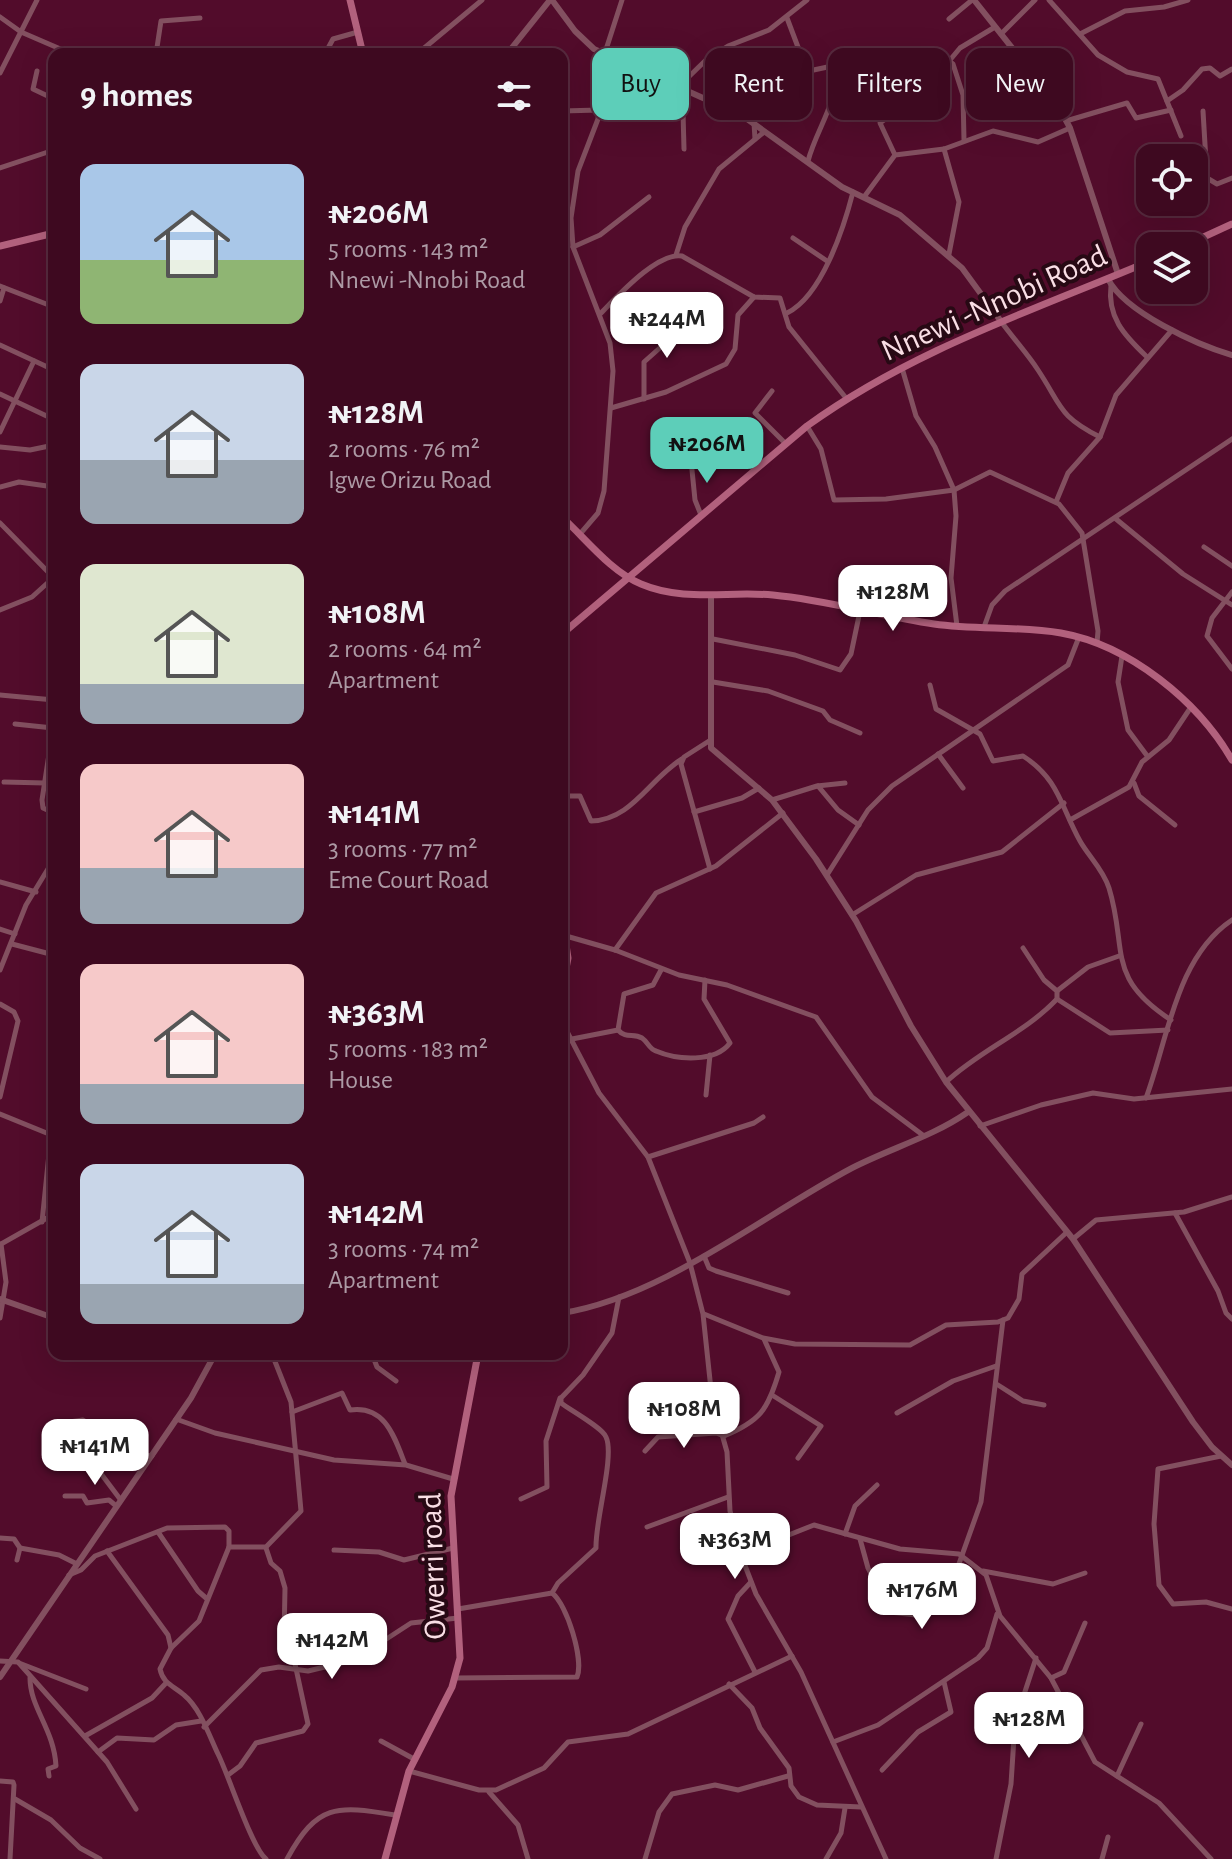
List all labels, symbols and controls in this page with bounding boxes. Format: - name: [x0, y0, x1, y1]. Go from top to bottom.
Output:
- chip: Buy: [592, 48, 689, 120]
- chip: Rent: [705, 48, 812, 120]
- chip: Filters: [828, 48, 950, 120]
- chip: New: [966, 48, 1073, 120]
- icon: filters: [492, 74, 536, 118]
- text: 9 homes: [80, 79, 193, 113]
- map controls: [1136, 144, 1208, 304]
- button: locate: [1136, 144, 1208, 216]
- icon: home: [144, 196, 240, 292]
- text: ₦206M: [328, 196, 429, 230]
- button: layers: [1136, 232, 1208, 304]
- text: 5 rooms · 143 m²: [328, 236, 488, 262]
- street label: Nnewi -Nnobi Road: [876, 239, 1112, 367]
- text: Nnewi -Nnobi Road: [328, 267, 526, 293]
- pin: ₦244M: [611, 292, 723, 360]
- text: ₦244M: [628, 305, 706, 331]
- icon: home: [144, 396, 240, 492]
- text: ₦128M: [328, 396, 424, 430]
- pin: ₦206M: [651, 417, 763, 485]
- text: ₦206M: [668, 430, 746, 456]
- text: 2 rooms · 76 m²: [328, 436, 480, 462]
- text: Igwe Orizu Road: [328, 467, 492, 493]
- pin: ₦128M: [837, 565, 949, 633]
- text: ₦128M: [856, 578, 930, 604]
- icon: home: [144, 596, 240, 692]
- text: ₦108M: [328, 596, 426, 630]
- text: 2 rooms · 64 m²: [328, 636, 482, 662]
- text: Apartment: [328, 667, 439, 693]
- icon: home: [144, 796, 240, 892]
- text: ₦141M: [328, 796, 421, 830]
- text: 3 rooms · 77 m²: [328, 836, 477, 862]
- text: Eme Court Road: [328, 867, 489, 893]
- icon: home: [144, 996, 240, 1092]
- text: ₦363M: [328, 996, 425, 1030]
- text: 5 rooms · 183 m²: [328, 1036, 488, 1062]
- text: House: [328, 1067, 393, 1093]
- icon: home: [144, 1196, 240, 1292]
- text: ₦142M: [328, 1196, 424, 1230]
- text: 3 rooms · 74 m²: [328, 1236, 479, 1262]
- text: Apartment: [328, 1267, 439, 1293]
- pin: ₦108M: [628, 1382, 740, 1450]
- text: ₦108M: [647, 1395, 721, 1421]
- pin: ₦141M: [39, 1419, 151, 1487]
- text: ₦141M: [60, 1432, 130, 1458]
- street label: Owerri road: [414, 1492, 452, 1640]
- pin: ₦363M: [679, 1513, 791, 1581]
- text: ₦363M: [698, 1526, 772, 1552]
- pin: ₦176M: [866, 1563, 978, 1631]
- text: ₦176M: [886, 1576, 958, 1602]
- pin: ₦142M: [276, 1613, 388, 1681]
- text: ₦142M: [295, 1626, 369, 1652]
- pin: ₦128M: [973, 1692, 1085, 1760]
- text: ₦128M: [992, 1705, 1066, 1731]

